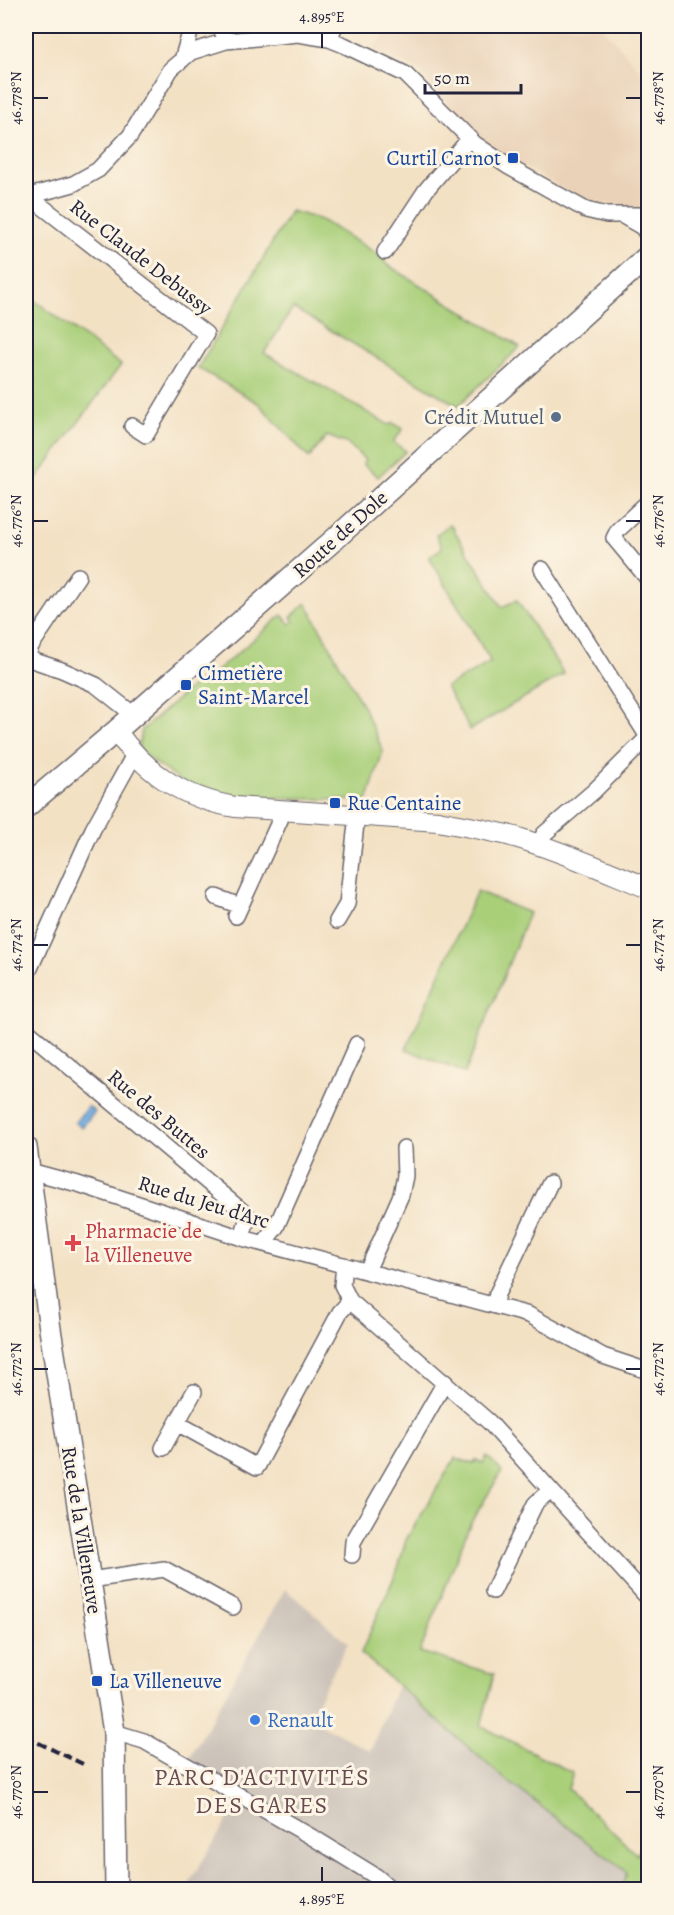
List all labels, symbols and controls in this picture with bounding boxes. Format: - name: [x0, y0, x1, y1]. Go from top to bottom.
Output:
- text: 4.895°E: [299, 7, 345, 27]
- scale bar: [425, 57, 521, 95]
- text: 50 m: [434, 66, 470, 90]
- text: 46.778°N: [6, 71, 26, 125]
- text: 46.778°N: [648, 71, 668, 125]
- place label: Curtil Carnot: [386, 144, 501, 172]
- marker: Curtil Carnot: [506, 151, 520, 165]
- street label: Rue Claude Debussy: [64, 192, 219, 322]
- place label: Crédit Mutuel: [424, 403, 544, 431]
- marker: Crédit Mutuel: [549, 410, 563, 424]
- street label: Route de Dole: [286, 484, 394, 584]
- text: 46.776°N: [6, 494, 26, 548]
- text: 46.776°N: [648, 494, 668, 548]
- place label: Cimetière Saint-Marcel: [198, 659, 309, 711]
- marker: Cimetière Saint-Marcel: [179, 678, 193, 692]
- place label: Rue Centaine: [347, 789, 461, 817]
- marker: Rue Centaine: [328, 796, 342, 810]
- text: 46.774°N: [6, 918, 26, 972]
- text: 46.774°N: [648, 918, 668, 972]
- street label: Rue des Buttes: [102, 1063, 216, 1165]
- street label: Rue du Jeu d'Arc: [135, 1169, 273, 1235]
- place label: Pharmacie de la Villeneuve: [85, 1217, 202, 1269]
- marker: Pharmacie de la Villeneuve: [66, 1236, 80, 1250]
- text: 46.772°N: [6, 1342, 26, 1396]
- text: 46.772°N: [648, 1342, 668, 1396]
- street label: Rue de la Villeneuve: [55, 1444, 109, 1616]
- place label: La Villeneuve: [109, 1667, 222, 1695]
- marker: La Villeneuve: [90, 1674, 104, 1688]
- place label: Renault: [267, 1706, 333, 1734]
- marker: Renault: [248, 1713, 262, 1727]
- district label: PARC D'ACTIVITÉS DES GARES: [154, 1761, 370, 1821]
- text: 46.770°N: [6, 1765, 26, 1819]
- text: 46.770°N: [648, 1765, 668, 1819]
- text: 4.895°E: [299, 1889, 345, 1909]

